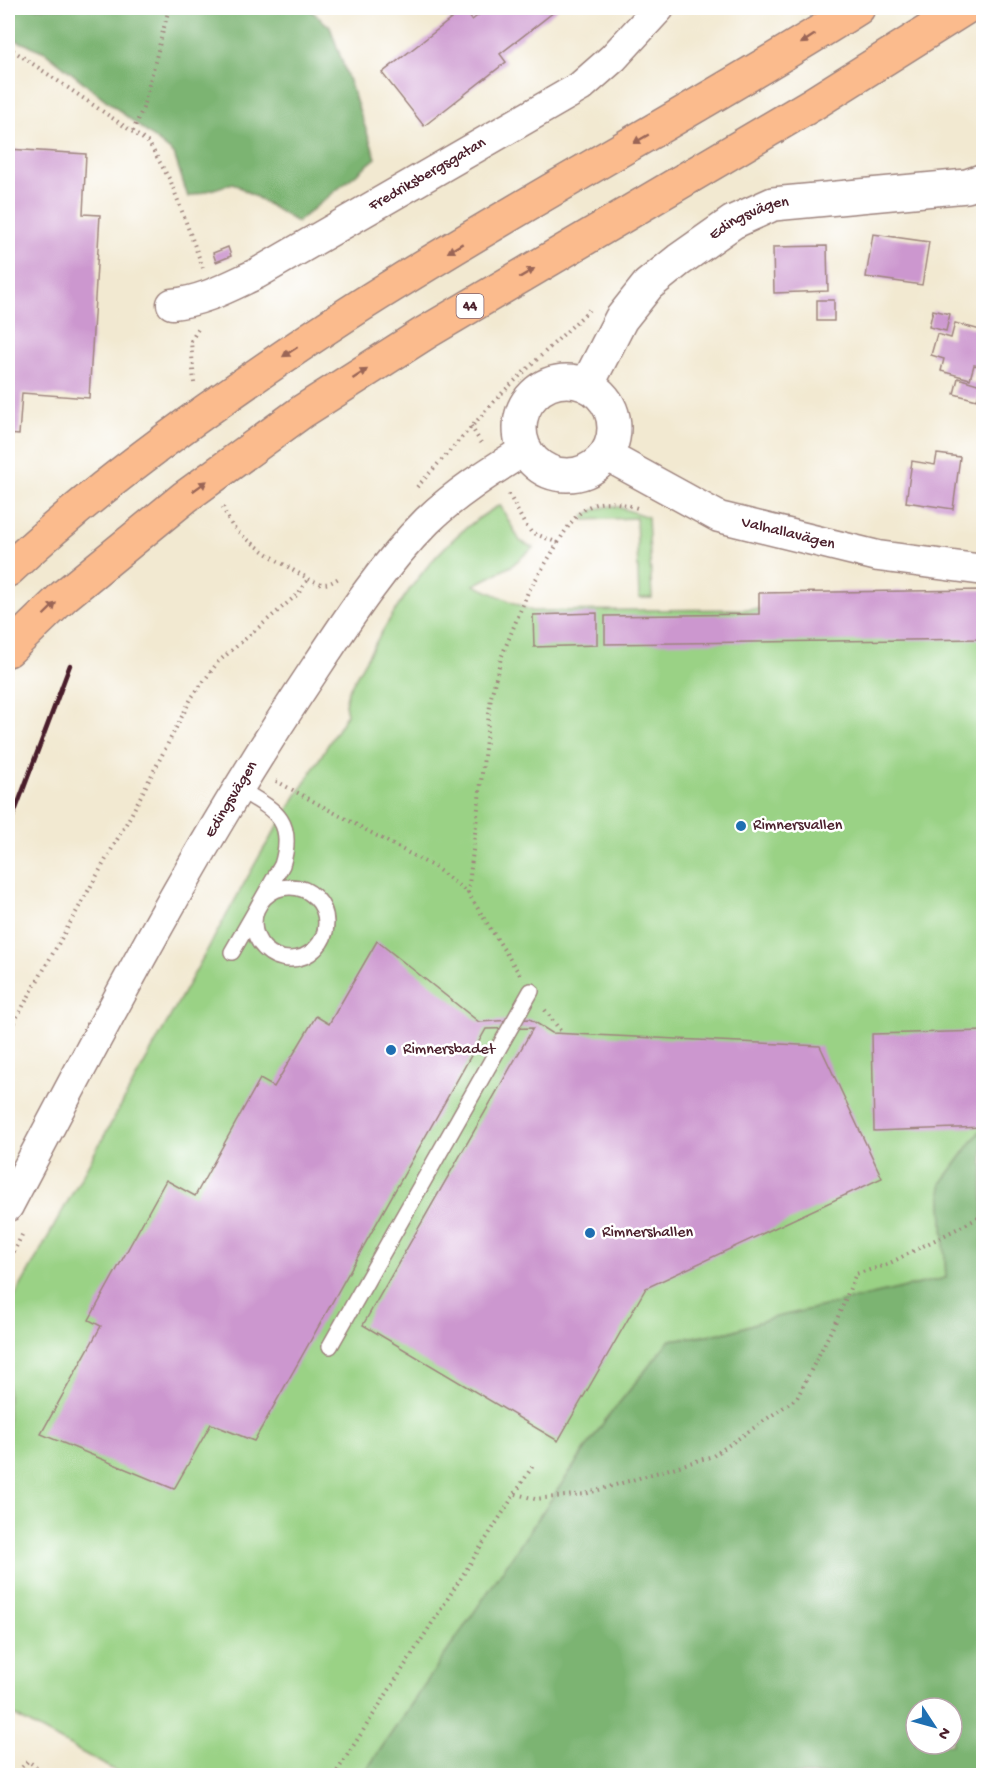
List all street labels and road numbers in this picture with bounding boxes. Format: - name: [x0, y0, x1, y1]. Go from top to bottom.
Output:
- street label: Fredriksbergsgatan: [365, 133, 490, 217]
- street label: Edingsvägen: [706, 193, 790, 245]
- road number: 44: [456, 294, 484, 318]
- street label: Valhallavägen: [738, 513, 837, 555]
- street label: Edingsvägen: [201, 757, 263, 841]

